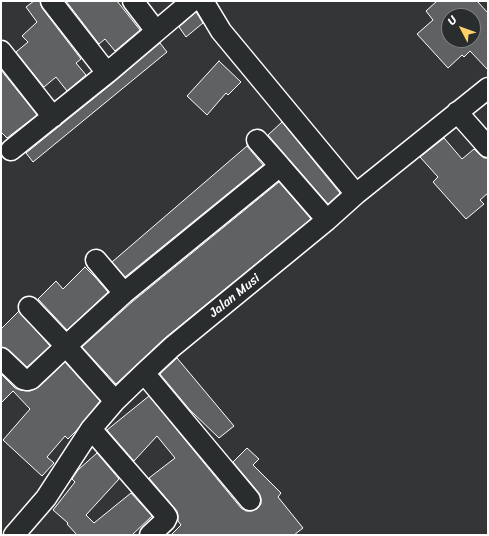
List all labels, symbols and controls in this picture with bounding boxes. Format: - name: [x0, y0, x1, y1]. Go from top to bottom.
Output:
- north arrow: [441, 8, 481, 48]
- text: U: [443, 11, 462, 29]
- street label: Jalan Musi: [207, 271, 263, 321]

